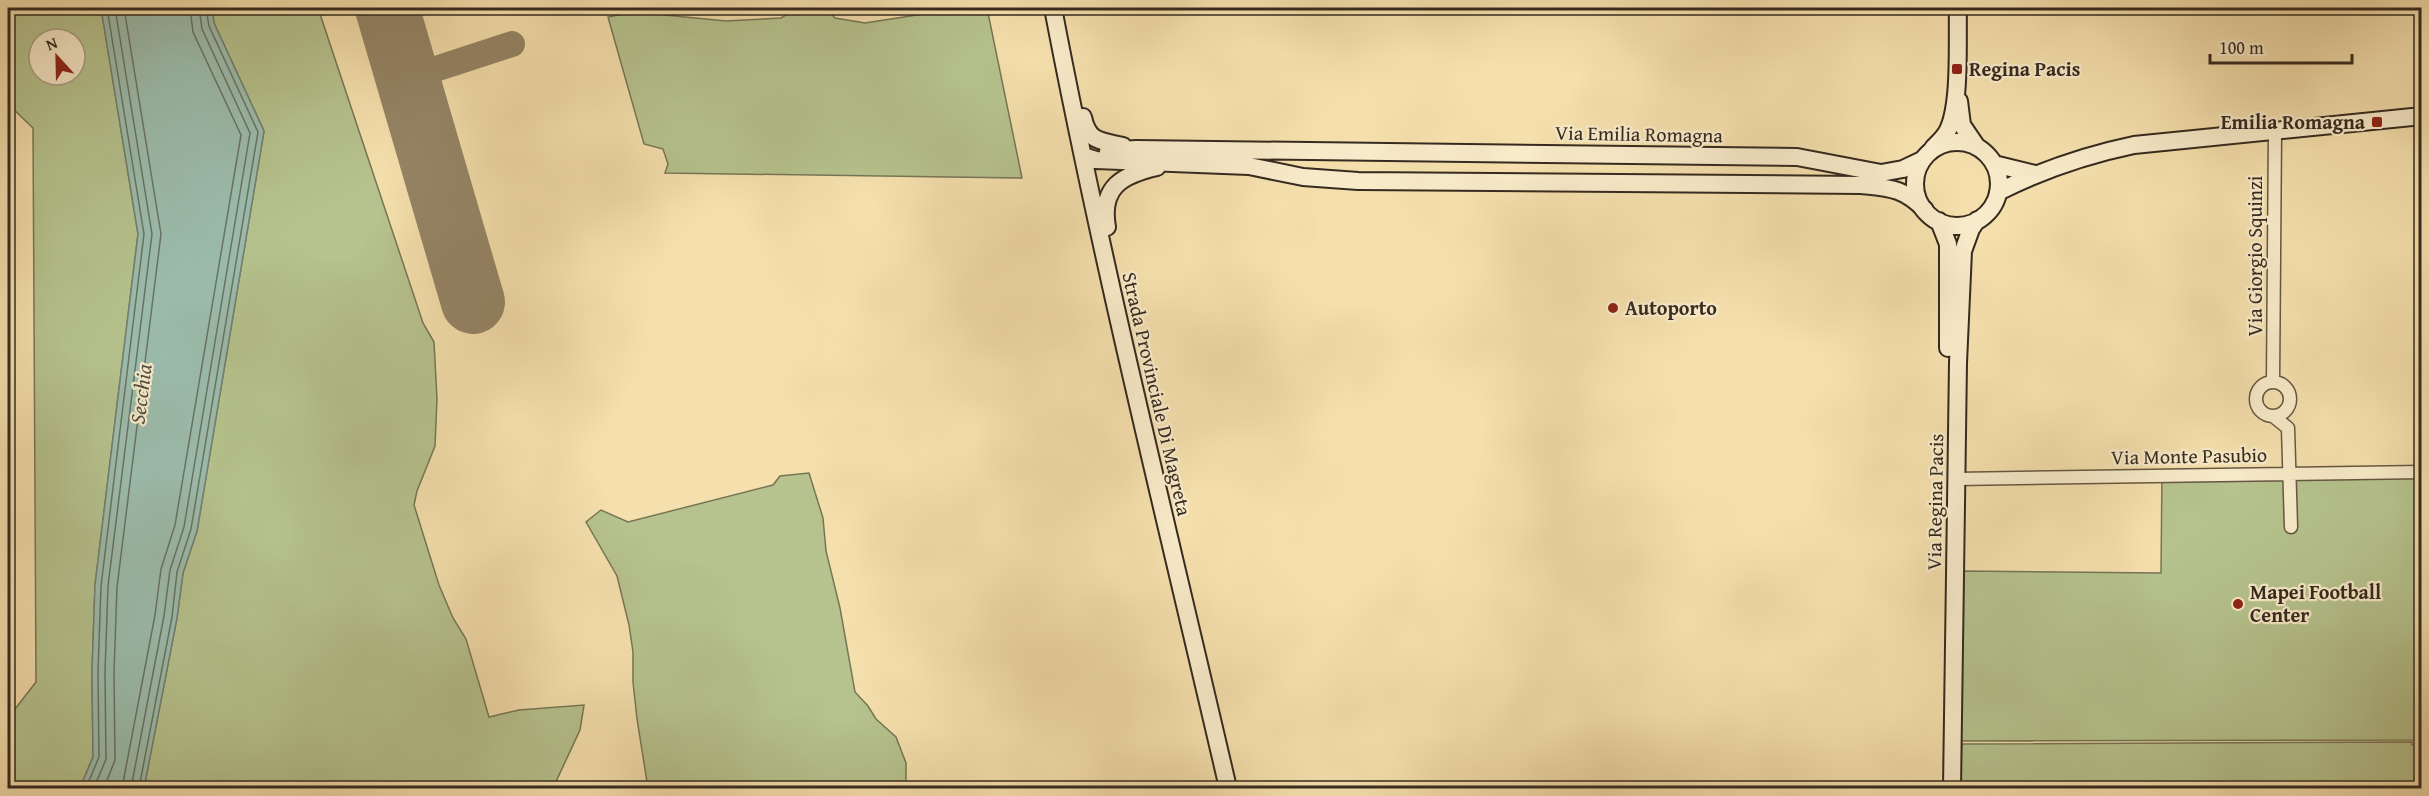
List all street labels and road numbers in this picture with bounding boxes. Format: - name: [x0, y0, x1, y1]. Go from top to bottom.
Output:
- street label: Via Emilia Romagna: [1555, 118, 1724, 149]
- street label: Via Giorgio Squinzi: [2240, 175, 2269, 336]
- street label: Strada Provinciale Di Magreta: [1115, 269, 1200, 519]
- street label: Via Regina Pacis: [1919, 433, 1950, 571]
- street label: Via Monte Pasubio: [2111, 440, 2267, 471]

